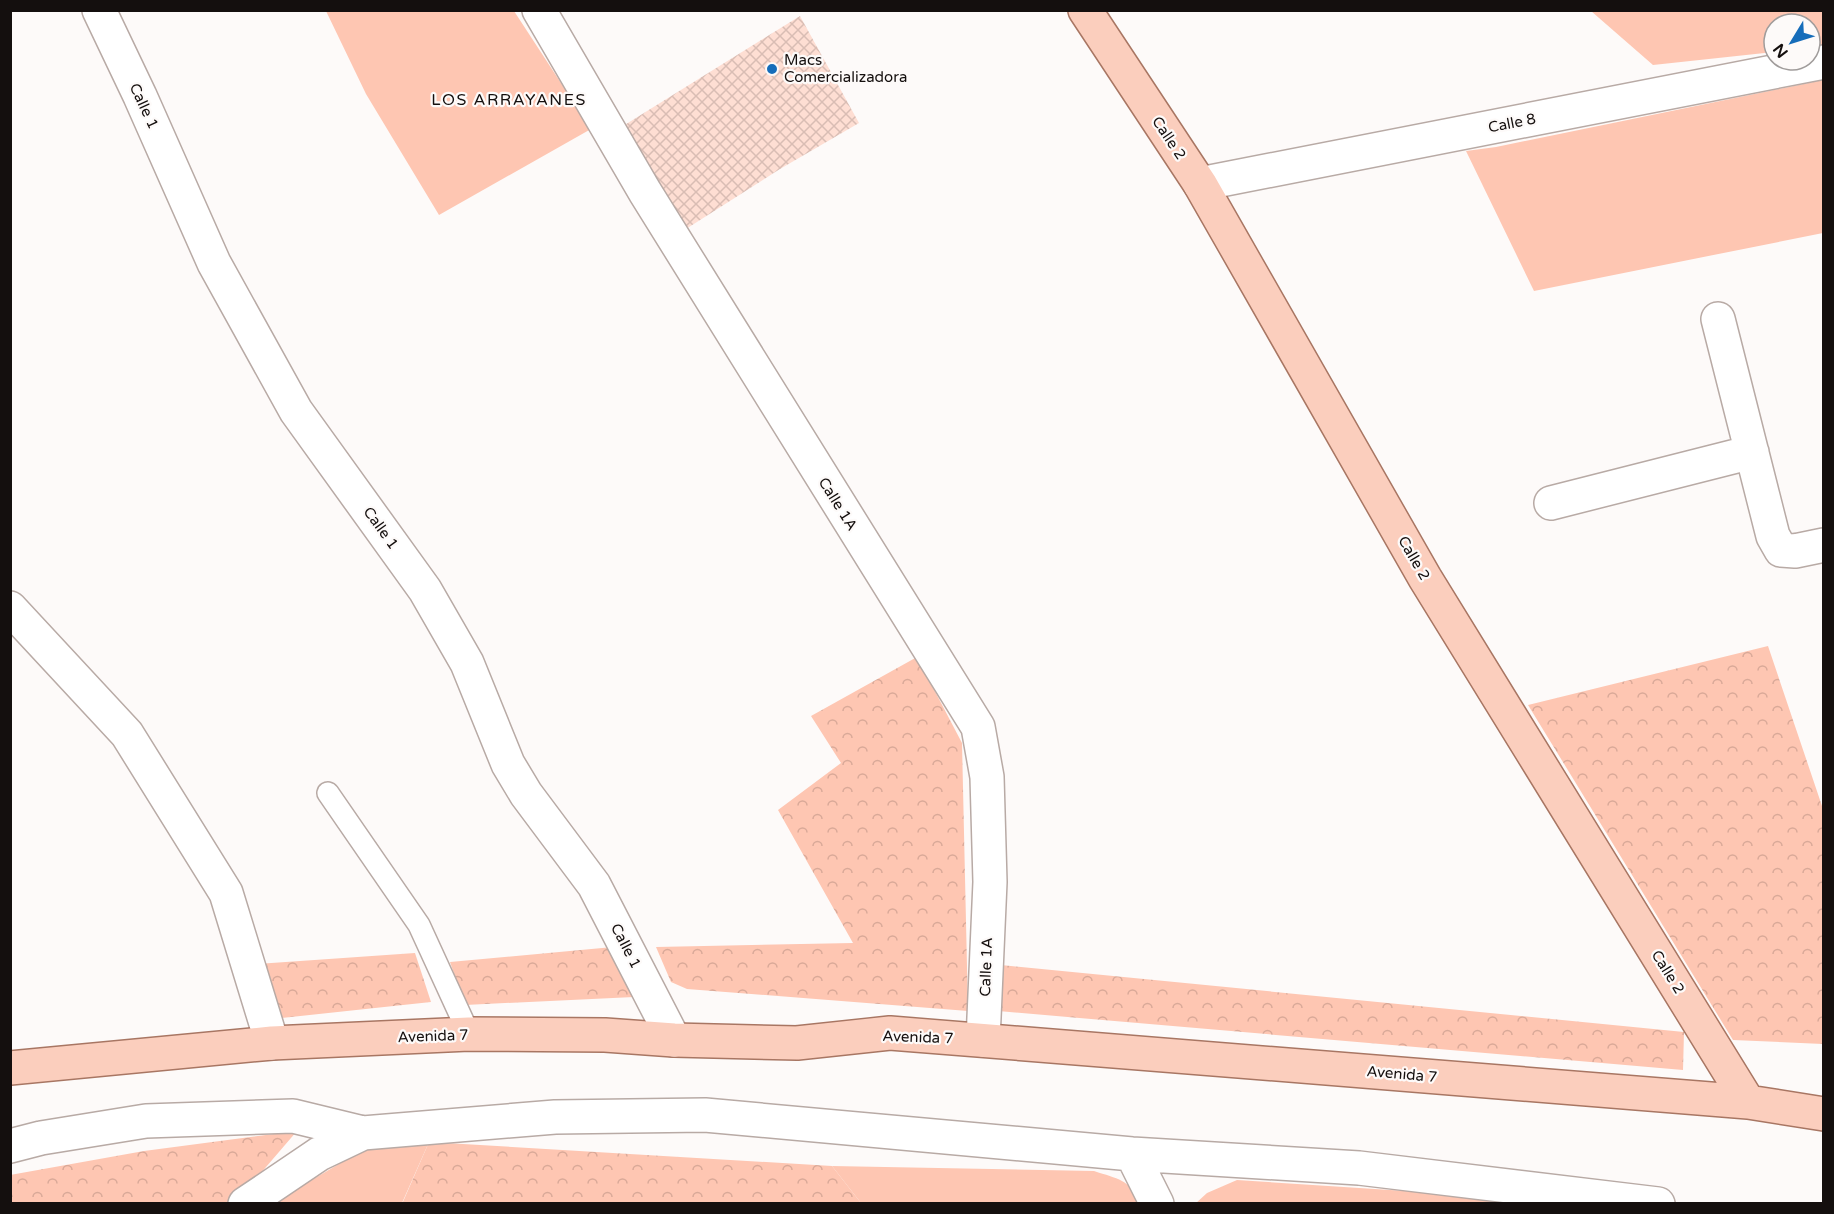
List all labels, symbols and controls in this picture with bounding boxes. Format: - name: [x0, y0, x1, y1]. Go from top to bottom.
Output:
- north arrow: [1762, 12, 1822, 72]
- text: N: [1769, 39, 1793, 62]
- place label: Macs Comercializadora: [784, 51, 907, 86]
- marker: Macs Comercializadora: [765, 62, 779, 76]
- street label: Calle 1: [126, 80, 162, 132]
- district label: LOS ARRAYANES: [431, 90, 587, 110]
- street label: Calle 8: [1487, 110, 1537, 136]
- street label: Calle 2: [1148, 113, 1190, 163]
- street label: Calle 1A: [815, 474, 861, 534]
- street label: Calle 1: [360, 503, 402, 553]
- street label: Calle 2: [1394, 533, 1434, 583]
- street label: Calle 1: [607, 920, 645, 972]
- street label: Calle 1A: [976, 937, 996, 997]
- street label: Calle 2: [1648, 947, 1688, 997]
- street label: Avenida 7: [397, 1026, 469, 1046]
- street label: Avenida 7: [882, 1027, 954, 1047]
- street label: Avenida 7: [1366, 1062, 1438, 1086]

